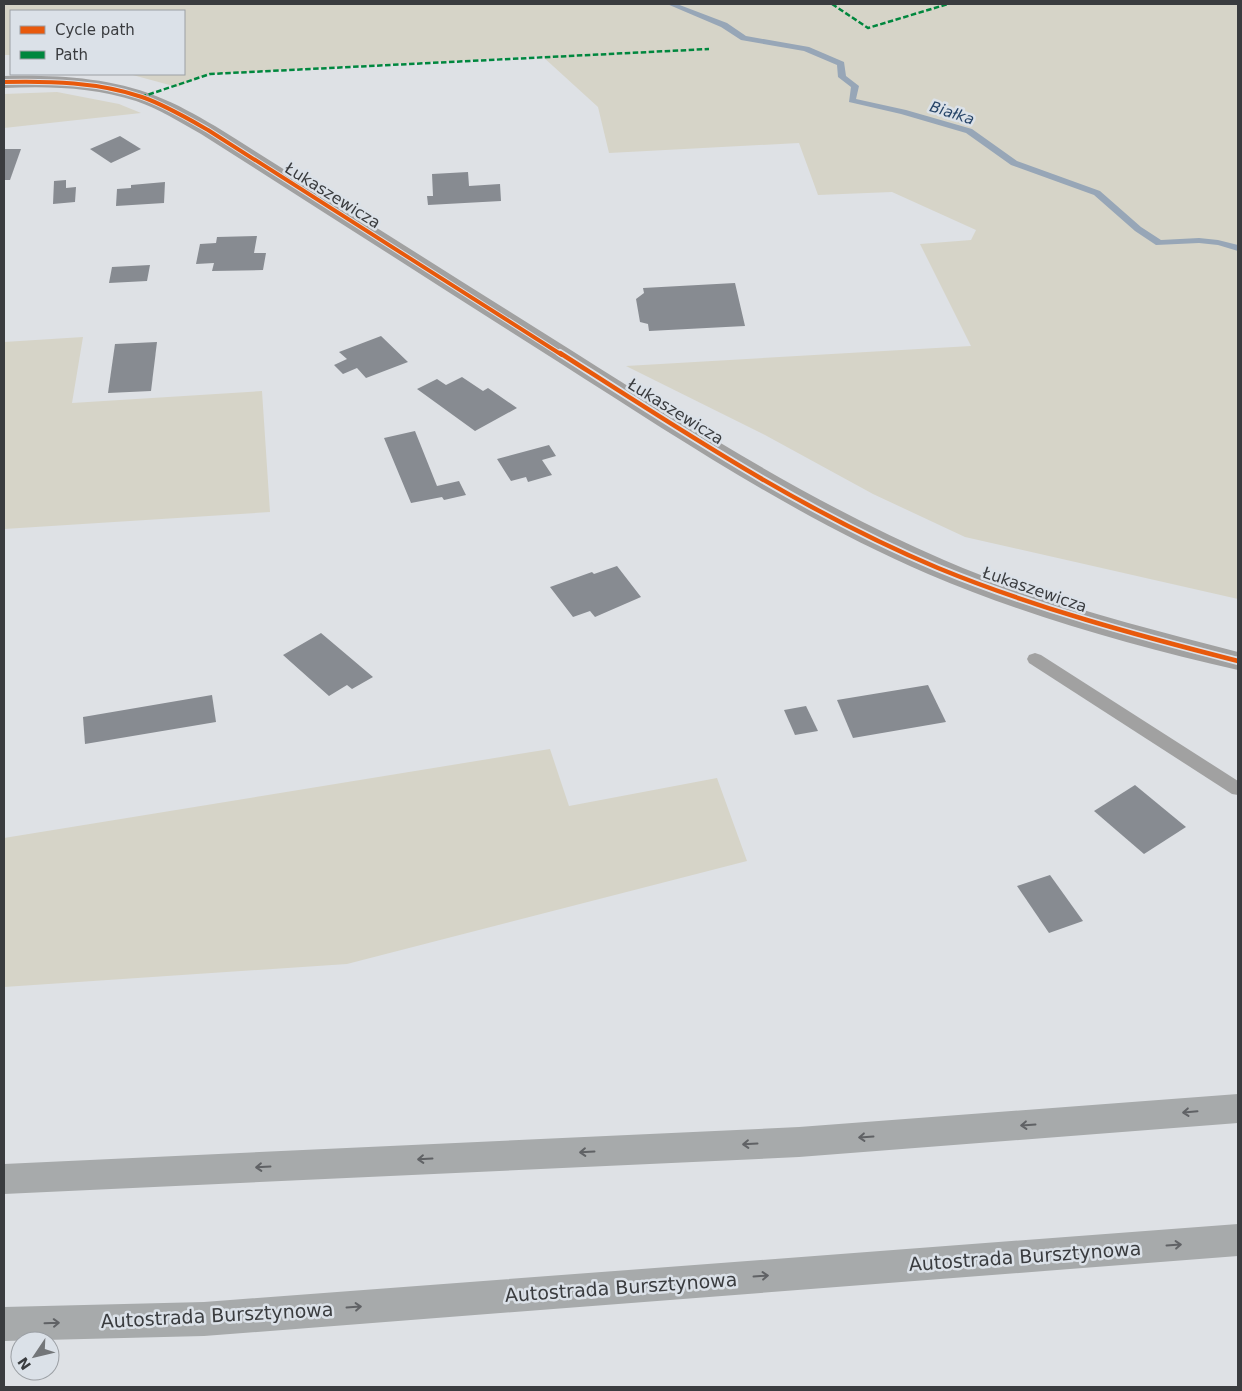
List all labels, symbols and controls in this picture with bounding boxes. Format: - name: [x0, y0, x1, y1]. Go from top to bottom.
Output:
- legend: [10, 10, 185, 75]
- text: Cycle path: [55, 21, 135, 39]
- text: Path: [55, 46, 88, 64]
- water label: Białka: [927, 97, 977, 129]
- street label: Łukaszewicza: [281, 158, 384, 232]
- street label: Łukaszewicza: [624, 374, 727, 448]
- street label: Łukaszewicza: [979, 562, 1089, 616]
- one-way arrow: [1182, 1107, 1198, 1117]
- one-way arrow: [1020, 1120, 1036, 1130]
- one-way arrow: [858, 1132, 874, 1141]
- one-way arrow: [742, 1139, 758, 1149]
- one-way arrow: [580, 1147, 596, 1156]
- one-way arrow: [417, 1155, 433, 1164]
- one-way arrow: [255, 1163, 271, 1172]
- street label: Autostrada Bursztynowa: [908, 1237, 1142, 1275]
- one-way arrow: [1166, 1241, 1182, 1250]
- street label: Autostrada Bursztynowa: [504, 1268, 738, 1306]
- one-way arrow: [753, 1271, 769, 1281]
- street label: Autostrada Bursztynowa: [100, 1298, 334, 1332]
- one-way arrow: [346, 1302, 362, 1312]
- one-way arrow: [44, 1318, 60, 1328]
- north arrow: [10, 1331, 60, 1381]
- text: N: [14, 1354, 34, 1373]

